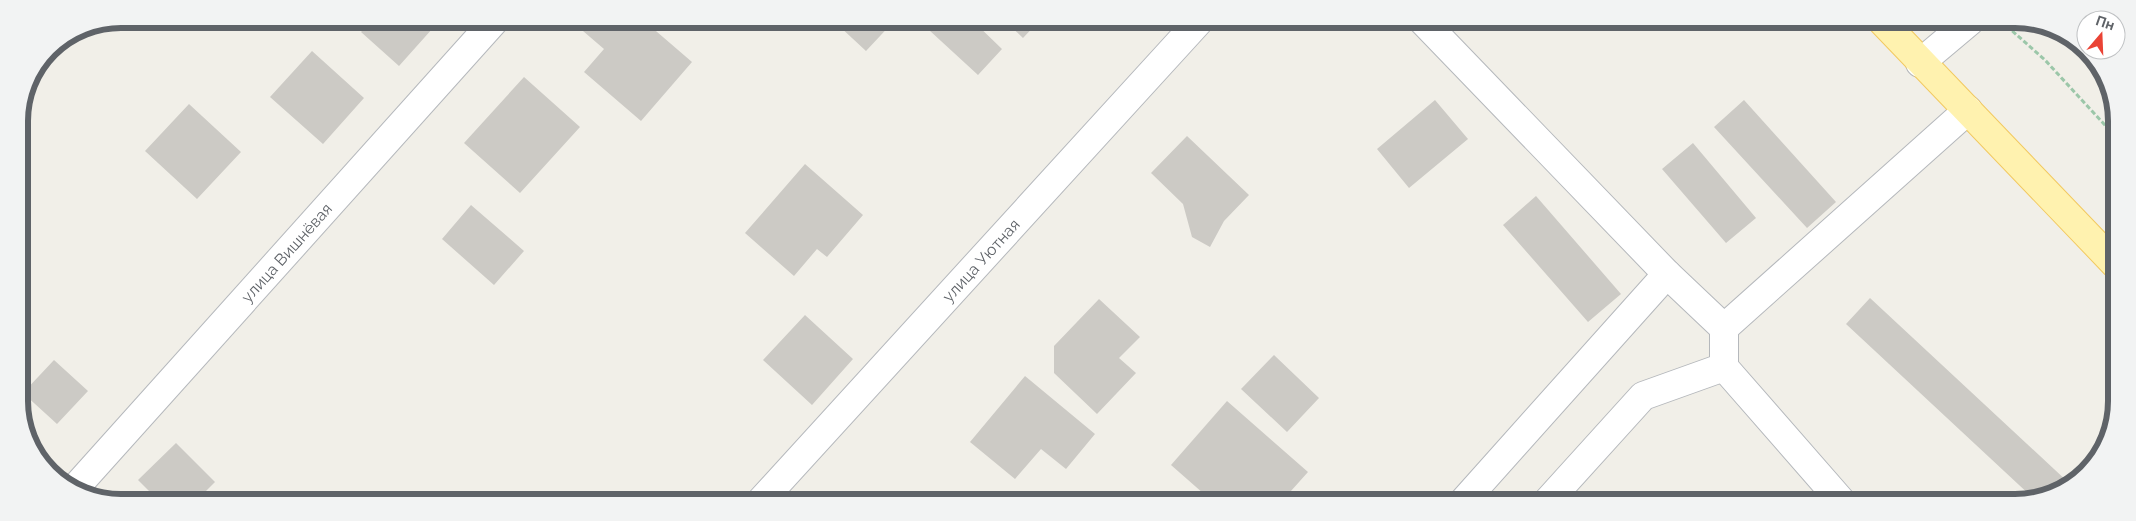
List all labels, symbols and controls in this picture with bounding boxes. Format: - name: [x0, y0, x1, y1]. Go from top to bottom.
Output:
- north arrow: [2076, 10, 2126, 60]
- text: Пн: [2094, 12, 2117, 33]
- street label: улица Вишнёвая: [237, 199, 336, 306]
- street label: улица Уютная: [938, 215, 1024, 306]

